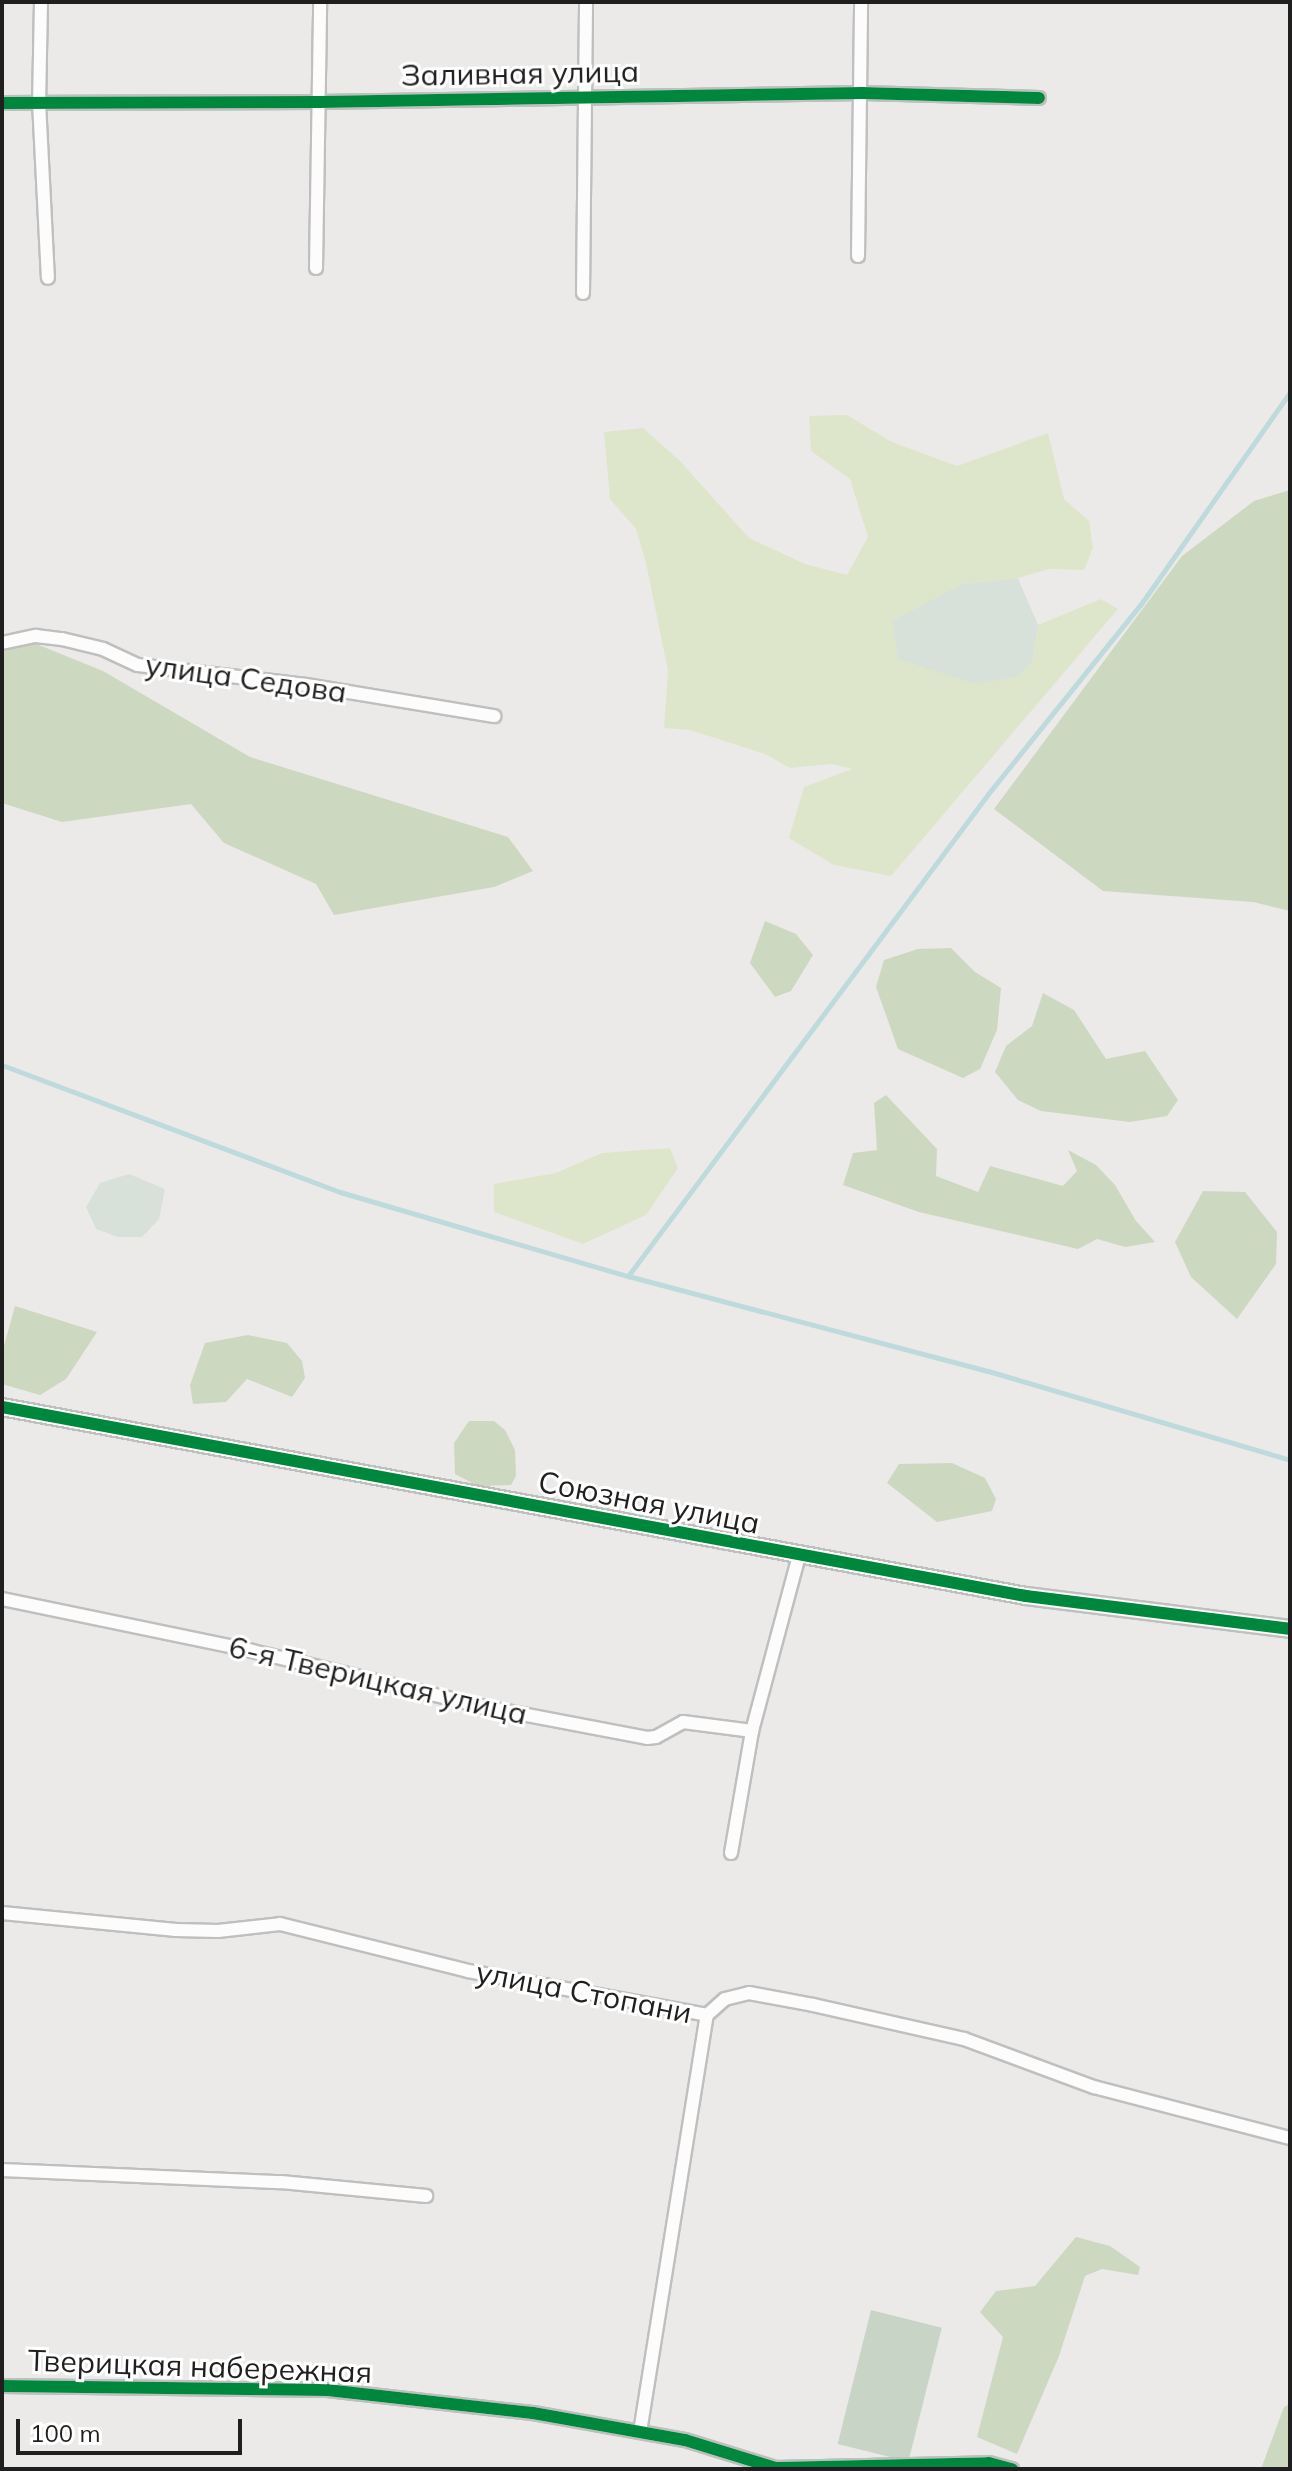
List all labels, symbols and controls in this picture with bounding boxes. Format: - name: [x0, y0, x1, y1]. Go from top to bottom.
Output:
- street label: Заливная улица: [401, 53, 639, 93]
- street label: улица Седова: [143, 646, 349, 710]
- street label: Союзная улица: [535, 1463, 763, 1541]
- street label: 6-я Тверицкая улица: [225, 1628, 531, 1732]
- street label: улица Стопани: [473, 1953, 695, 2031]
- street label: Тверицкая набережная: [27, 2342, 373, 2390]
- scale bar: [20, 2403, 246, 2453]
- text: 100 m: [30, 2418, 101, 2448]

